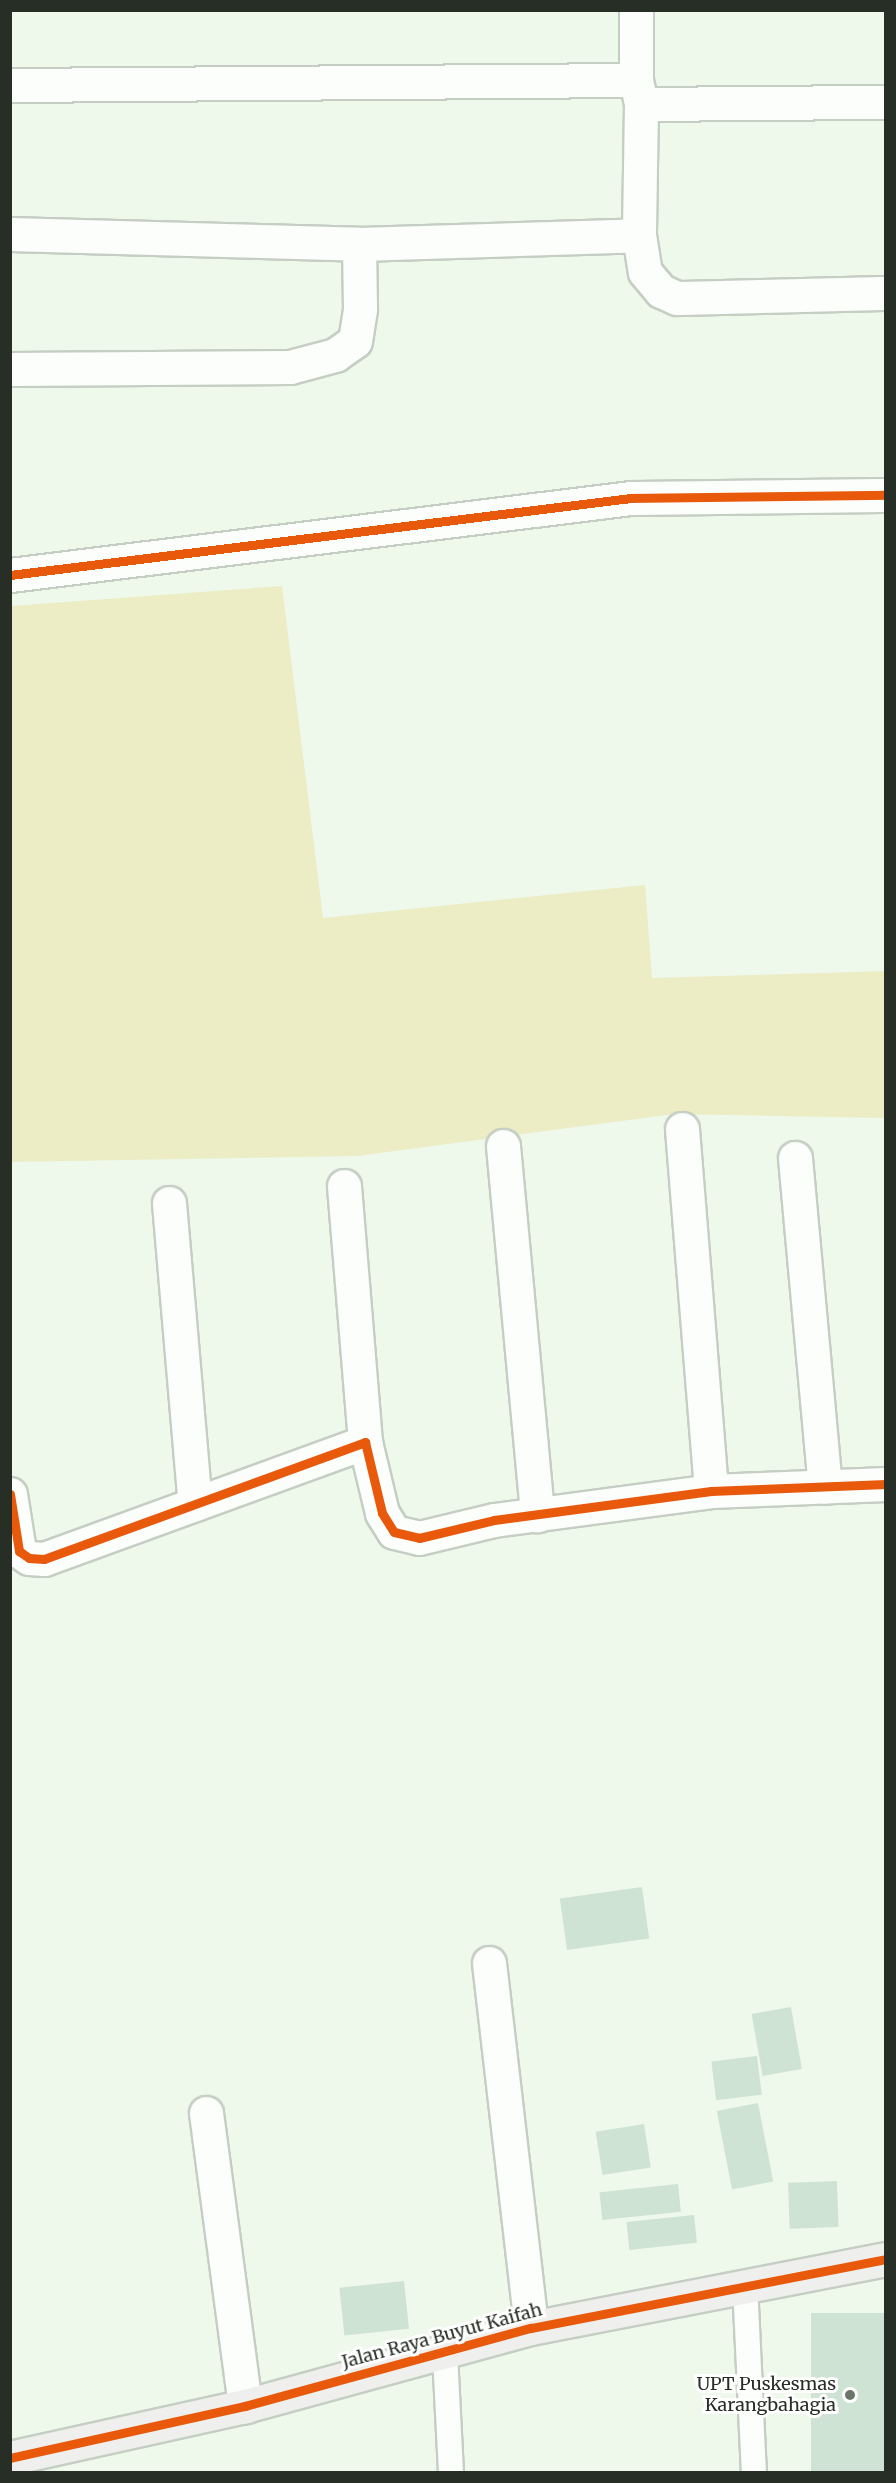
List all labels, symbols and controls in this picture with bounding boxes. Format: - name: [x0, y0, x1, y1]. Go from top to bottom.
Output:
- street label: Jalan Raya Buyut Kaifah: [340, 2299, 544, 2373]
- place label: UPT Puskesmas Karangbahagia: [697, 2374, 836, 2416]
- marker: UPT Puskesmas Karangbahagia: [841, 2386, 859, 2404]

